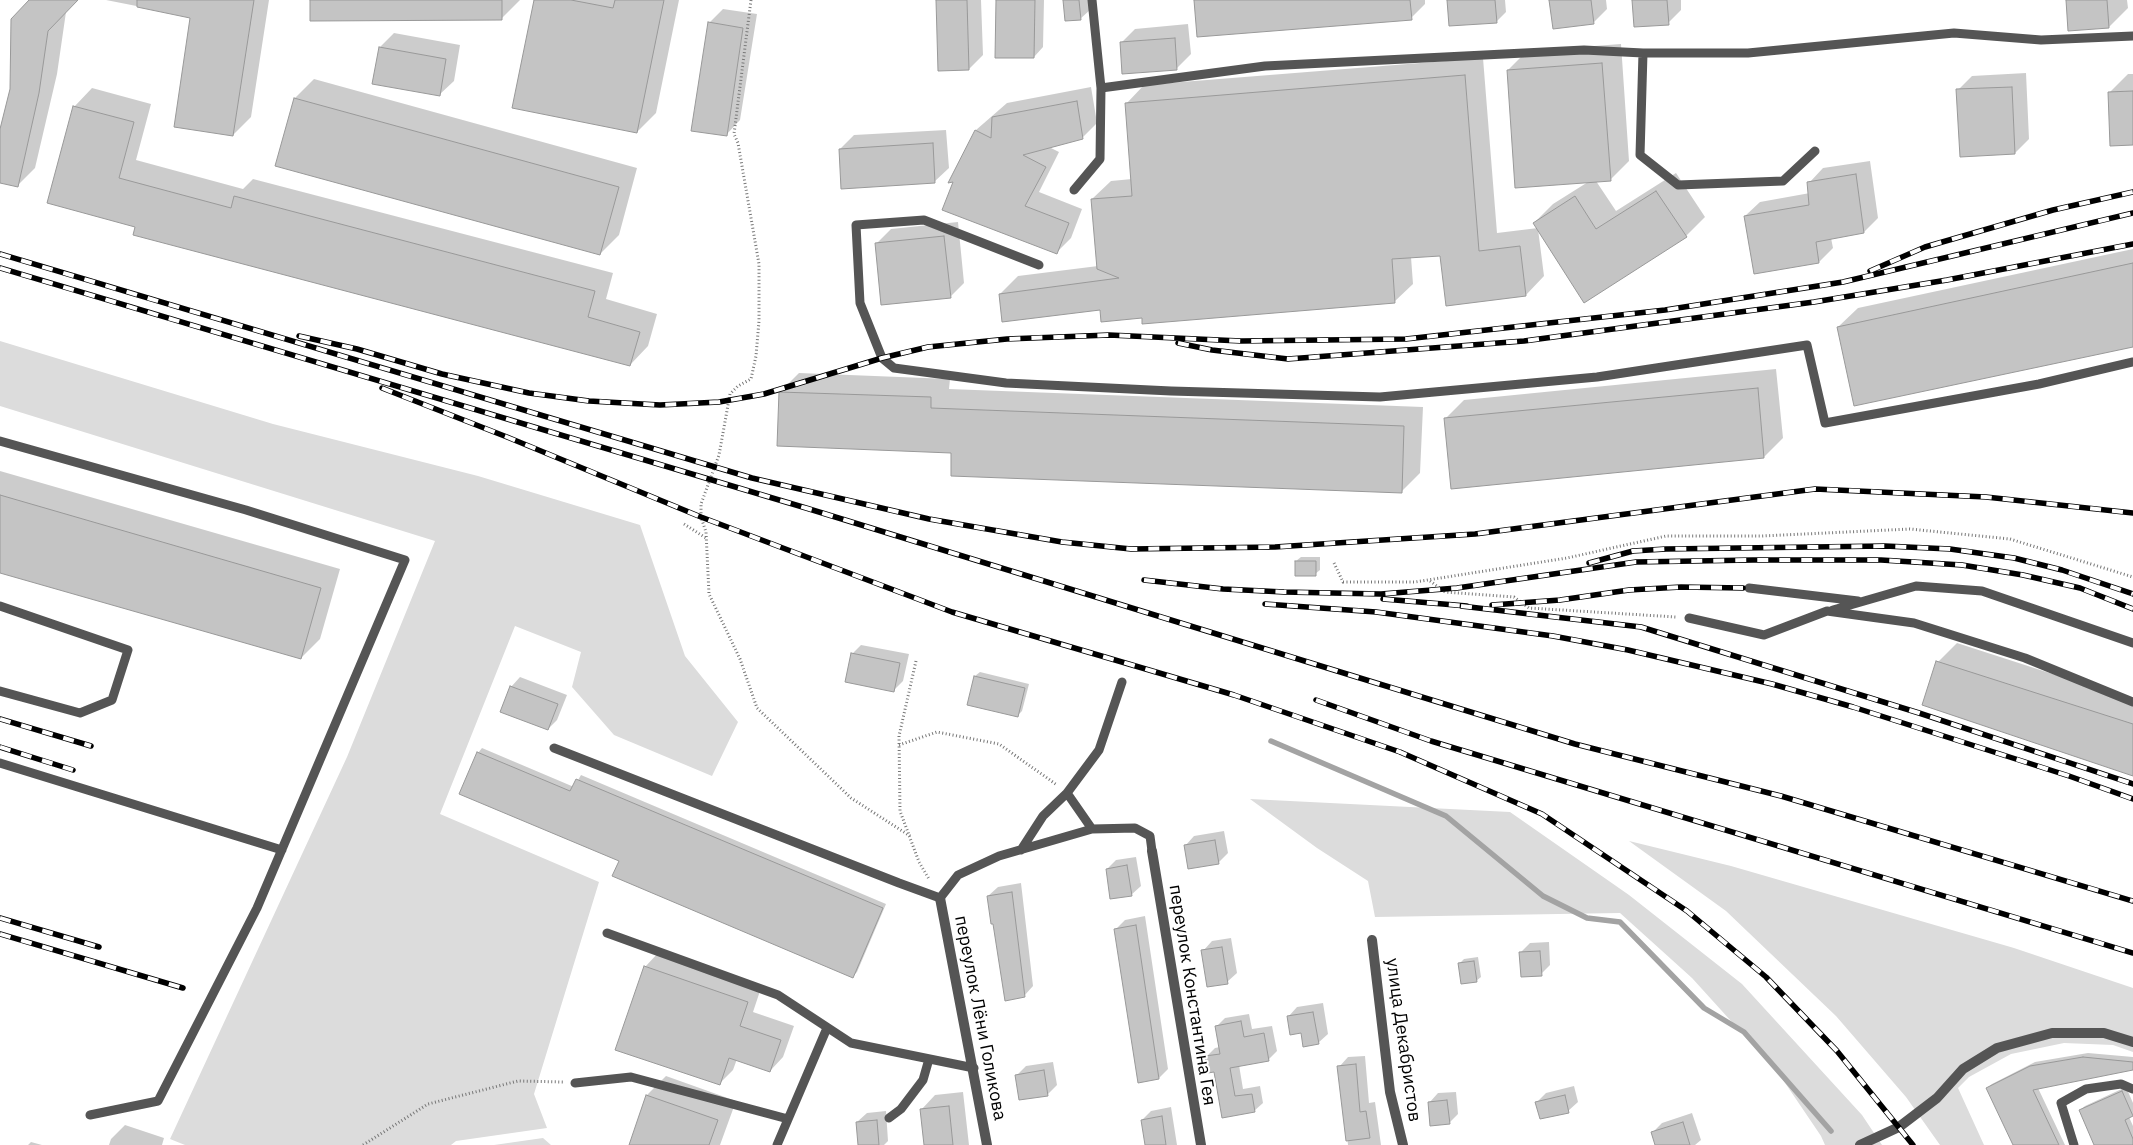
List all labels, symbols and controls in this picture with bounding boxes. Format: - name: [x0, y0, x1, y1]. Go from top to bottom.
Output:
- street label: переулок Константина Гея: [1164, 883, 1220, 1107]
- street label: переулок Лёни Голикова: [950, 914, 1010, 1122]
- street label: улица Декабристов: [1381, 957, 1425, 1123]

